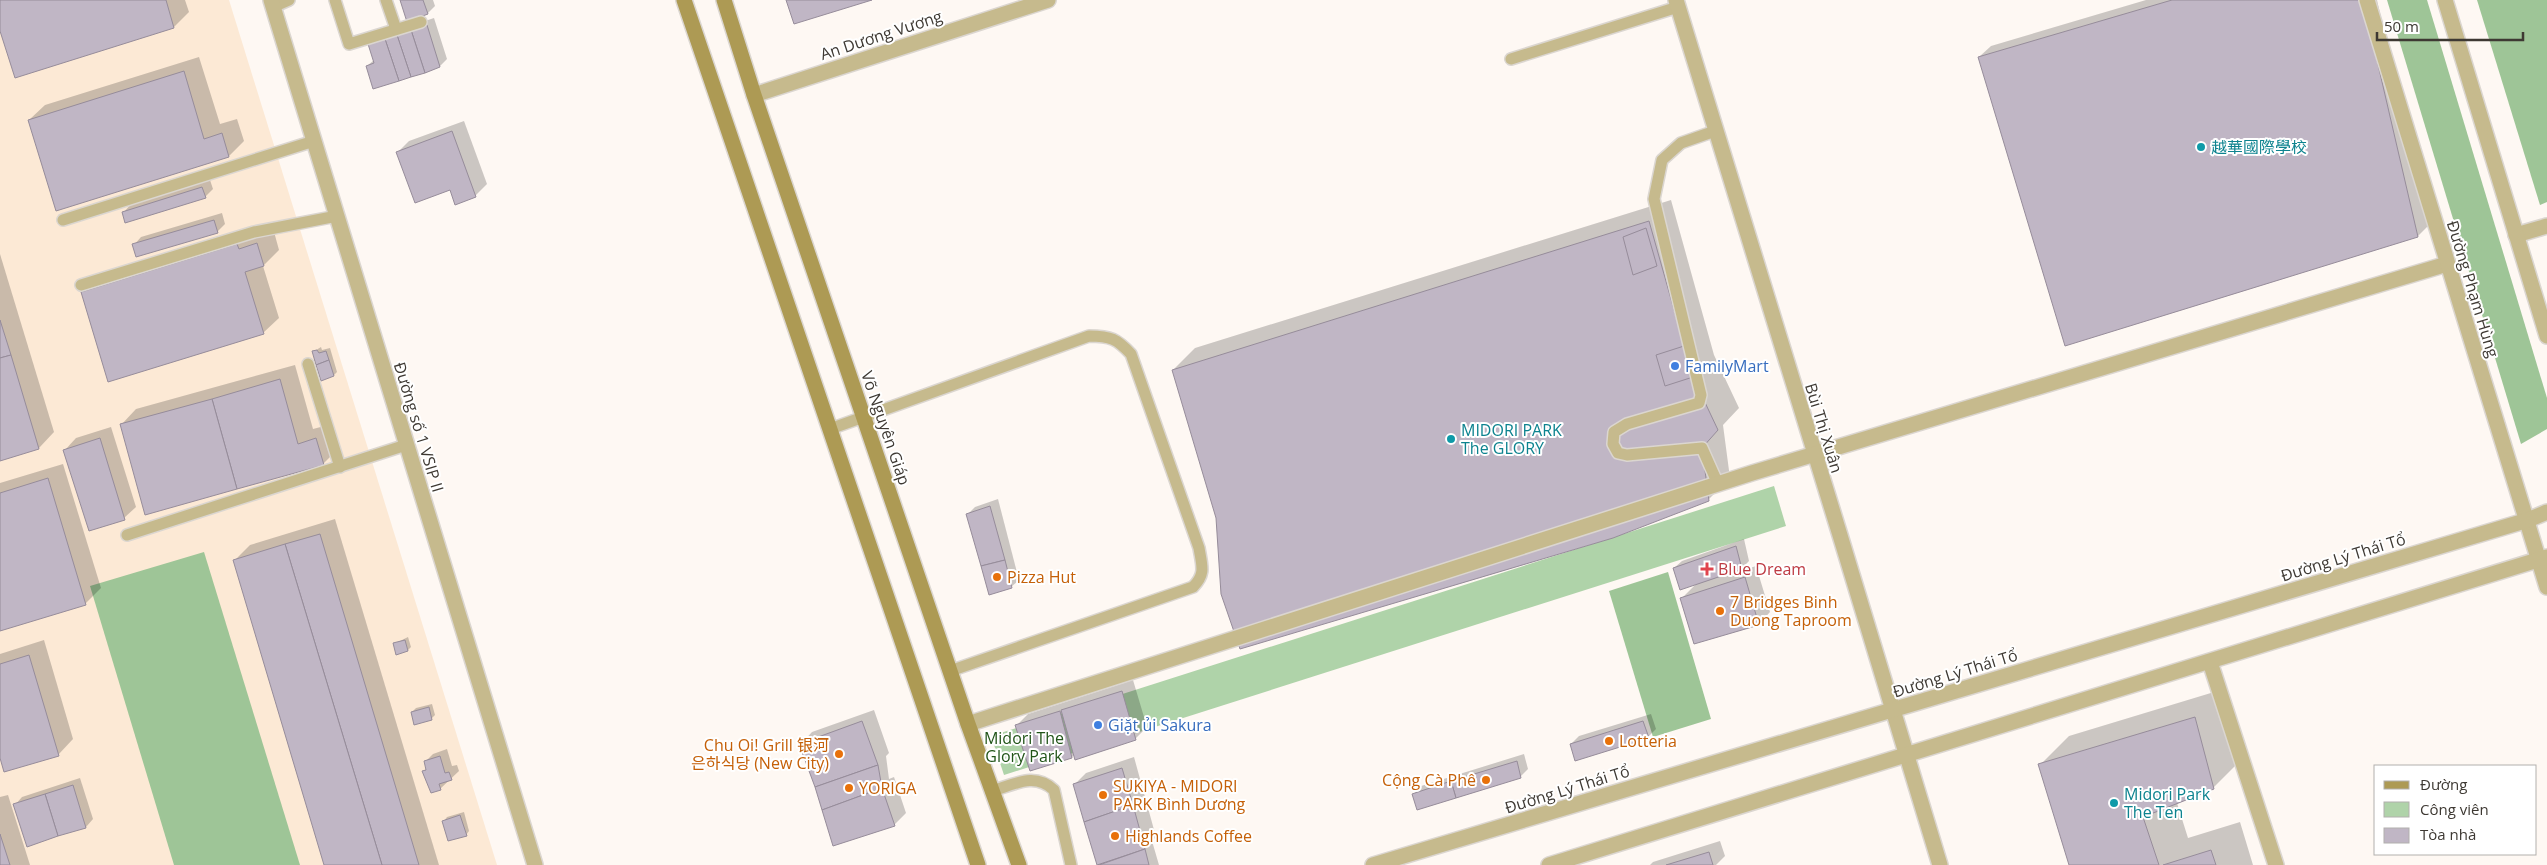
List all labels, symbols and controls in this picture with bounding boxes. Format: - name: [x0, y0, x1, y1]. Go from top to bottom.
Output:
- street label: An Dương Vương: [817, 5, 945, 65]
- scale bar: [2377, 10, 2523, 42]
- text: 50 m: [2384, 16, 2419, 36]
- place label: 越華國際學校: [2211, 136, 2307, 158]
- marker: 越華國際學校: [2195, 141, 2207, 153]
- street label: Đường Phạm Hùng: [2442, 218, 2504, 360]
- place label: FamilyMart: [1685, 355, 1769, 377]
- street label: Đường số 1 VSIP II: [389, 359, 449, 495]
- marker: FamilyMart: [1669, 360, 1681, 372]
- street label: Võ Nguyên Giáp: [856, 368, 916, 488]
- street label: Bùi Thị Xuân: [1800, 380, 1848, 476]
- place label: MIDORI PARK The GLORY: [1461, 419, 1562, 459]
- marker: MIDORI PARK The GLORY: [1445, 433, 1457, 445]
- street label: Đường Lý Thái Tổ: [2278, 528, 2408, 586]
- place label: Blue Dream: [1718, 558, 1806, 580]
- marker: Blue Dream: [1700, 562, 1714, 576]
- place label: Pizza Hut: [1007, 566, 1076, 588]
- marker: Pizza Hut: [991, 571, 1003, 583]
- place label: 7 Bridges Binh Duong Taproom: [1730, 591, 1852, 631]
- marker: 7 Bridges Binh Duong Taproom: [1714, 605, 1726, 617]
- street label: Đường Lý Thái Tổ: [1890, 644, 2020, 702]
- place label: Giặt ủi Sakura: [1108, 714, 1212, 736]
- marker: Giặt ủi Sakura: [1092, 719, 1104, 731]
- park label: Midori The Glory Park: [984, 727, 1064, 767]
- place label: Lotteria: [1619, 730, 1677, 752]
- place label: Chu Oi! Grill 银河 은하식당 (New City): [691, 734, 829, 774]
- marker: Lotteria: [1603, 735, 1615, 747]
- marker: Chu Oi! Grill 银河 은하식당 (New City): [833, 748, 845, 760]
- street label: Đường Lý Thái Tổ: [1502, 760, 1632, 818]
- legend: [2374, 765, 2537, 855]
- place label: Cộng Cà Phê: [1382, 769, 1476, 791]
- marker: Cộng Cà Phê: [1480, 774, 1492, 786]
- text: Đường: [2420, 774, 2467, 794]
- place label: SUKIYA - MIDORI PARK Bình Dương: [1113, 775, 1246, 815]
- place label: YORIGA: [859, 777, 917, 799]
- marker: YORIGA: [843, 782, 855, 794]
- place label: Midori Park The Ten: [2124, 783, 2211, 823]
- marker: SUKIYA - MIDORI PARK Bình Dương: [1097, 789, 1109, 801]
- marker: Midori Park The Ten: [2108, 797, 2120, 809]
- text: Công viên: [2420, 799, 2489, 819]
- text: Tòa nhà: [2420, 824, 2476, 844]
- place label: Highlands Coffee: [1125, 825, 1252, 847]
- marker: Highlands Coffee: [1109, 830, 1121, 842]

